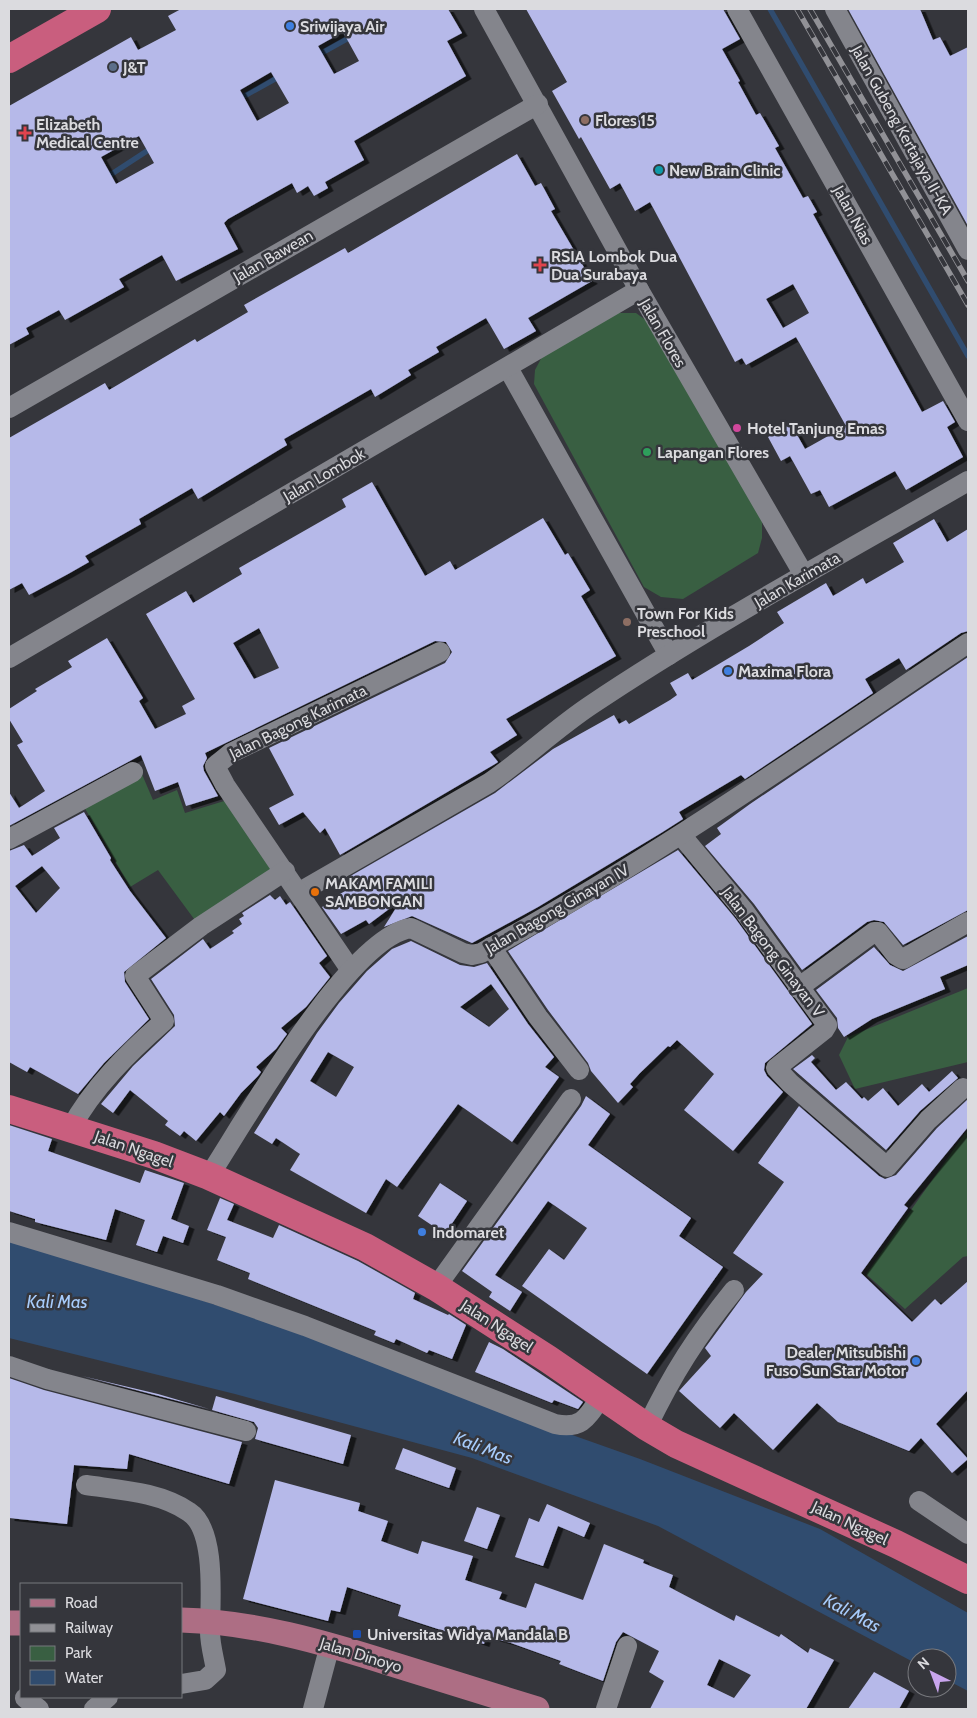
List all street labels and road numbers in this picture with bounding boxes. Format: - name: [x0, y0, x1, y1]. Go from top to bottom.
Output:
- street label: Jalan Gubeng Kertajaya II-KA: [847, 41, 957, 218]
- street label: Jalan Nias: [829, 181, 877, 248]
- street label: Jalan Bawean: [229, 226, 316, 287]
- street label: Jalan Flores: [635, 294, 690, 371]
- street label: Jalan Lombok: [279, 444, 369, 507]
- street label: Jalan Karimata: [750, 548, 843, 613]
- street label: Jalan Bagong Karimata: [226, 680, 370, 764]
- street label: Jalan Bagong Ginayan IV: [481, 860, 632, 958]
- street label: Jalan Bagong Ginayan V: [717, 882, 828, 1021]
- street label: Jalan Ngagel: [91, 1126, 176, 1171]
- street label: Jalan Ngagel: [457, 1295, 537, 1356]
- street label: Jalan Ngagel: [808, 1497, 891, 1549]
- street label: Jalan Dinoyo: [317, 1633, 405, 1677]

